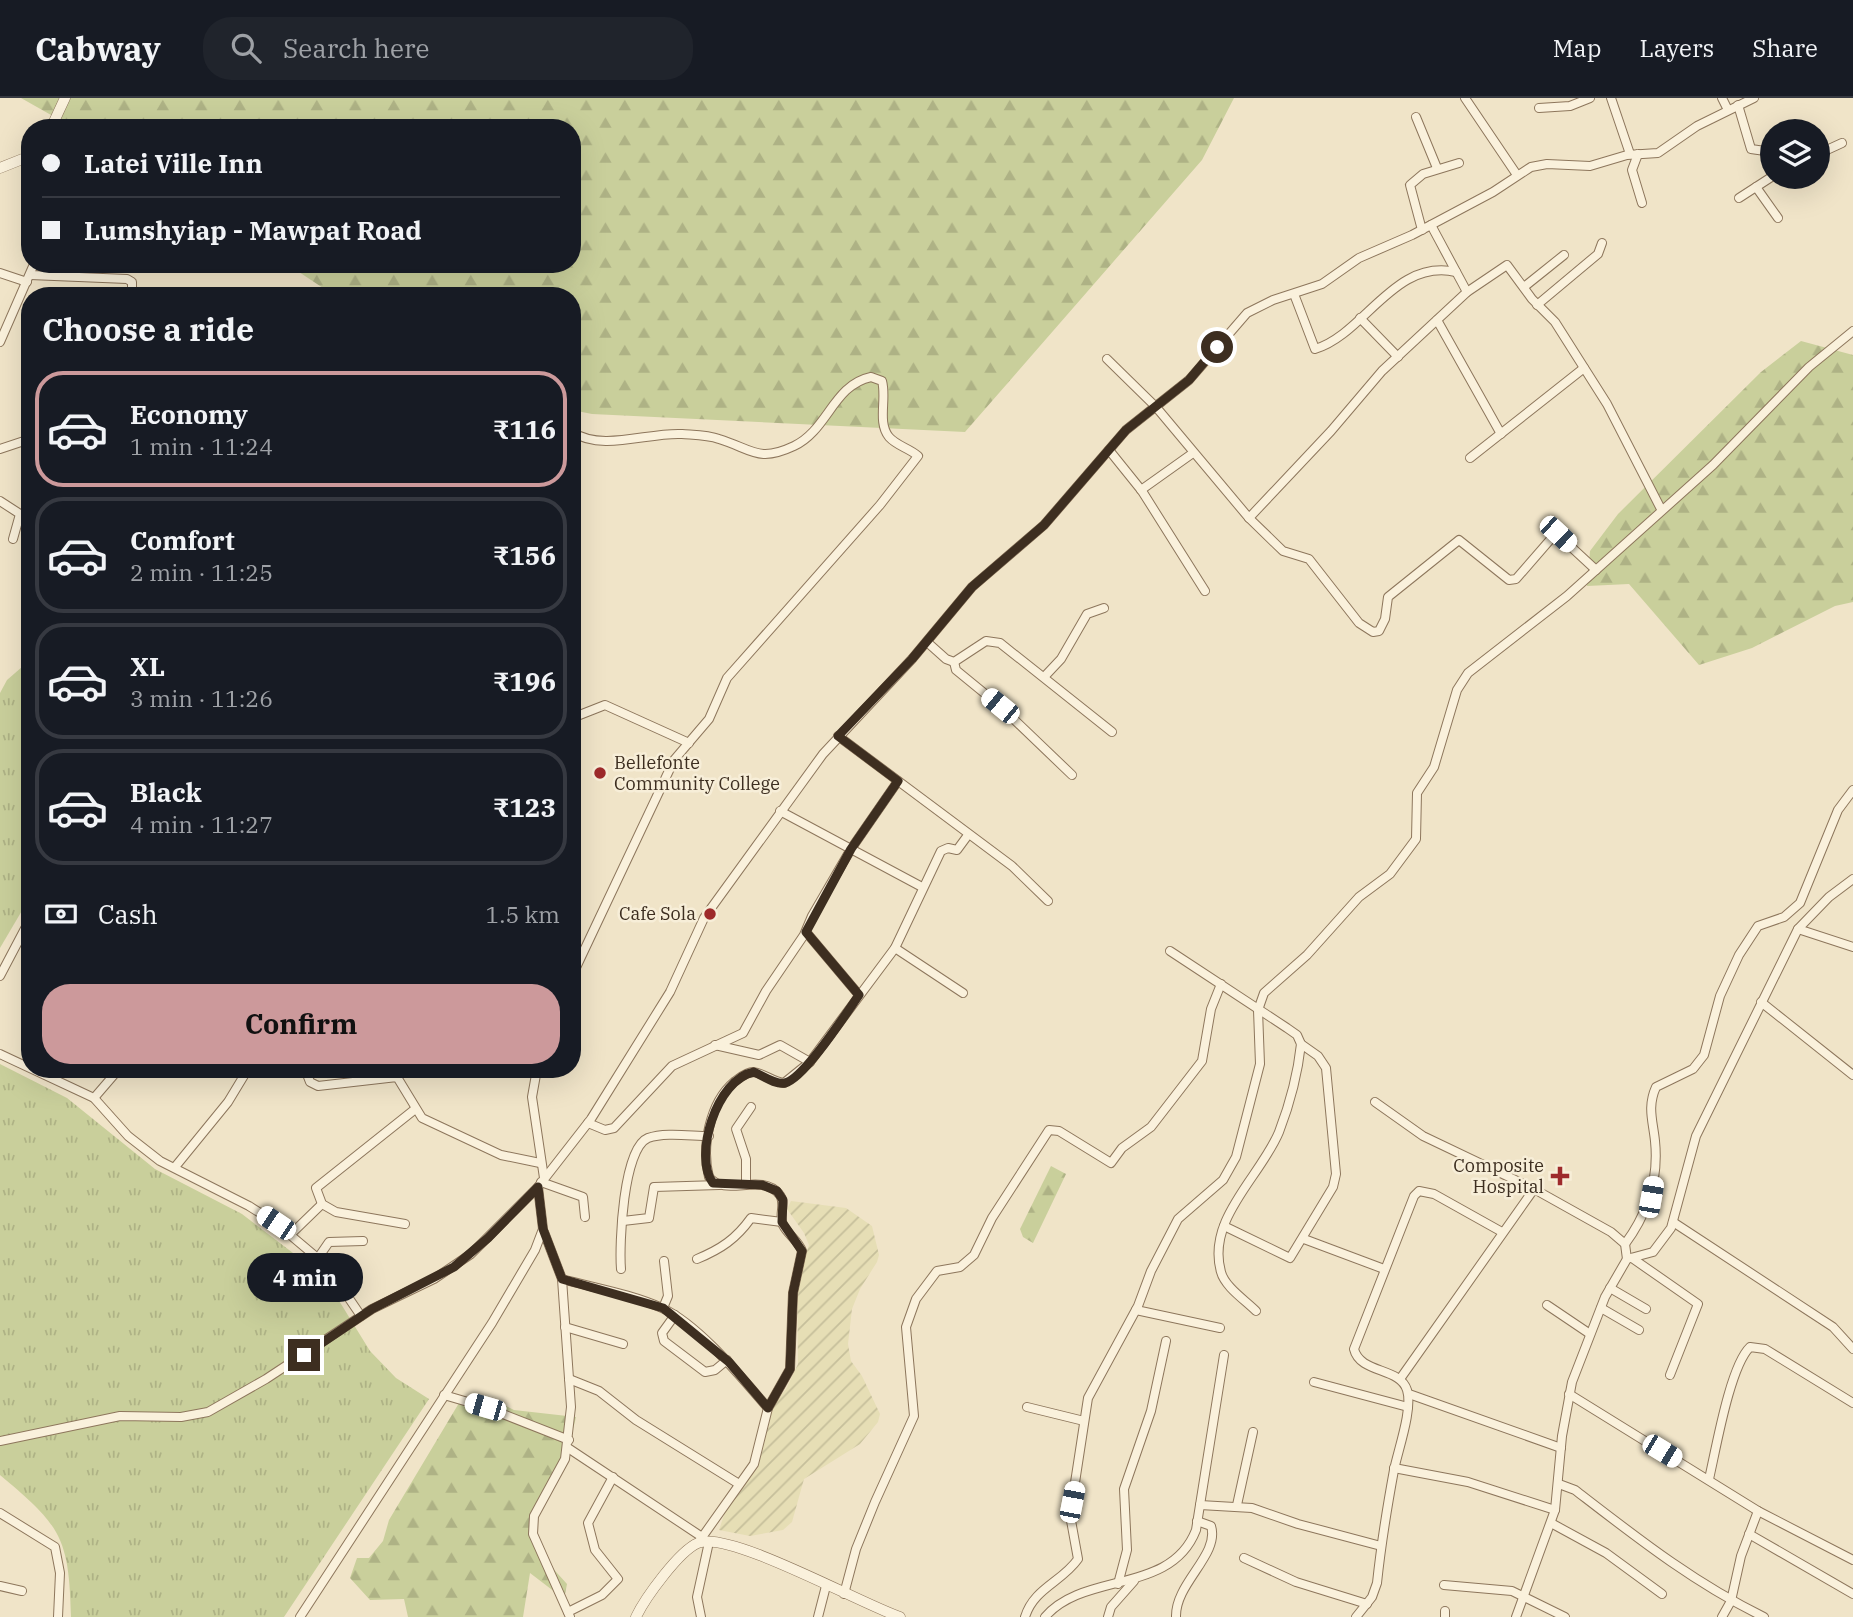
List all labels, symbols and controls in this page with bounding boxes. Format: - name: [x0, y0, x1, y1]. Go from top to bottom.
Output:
- search box: [203, 17, 693, 80]
- text: Cabway: [35, 27, 161, 70]
- icon: search: [227, 29, 265, 67]
- text: Search here: [283, 31, 429, 65]
- text: Map: [1553, 32, 1601, 64]
- text: Layers: [1639, 32, 1714, 64]
- text: Share: [1752, 32, 1818, 64]
- map controls: [1760, 119, 1830, 189]
- button: layers: [1760, 119, 1830, 189]
- text: Latei Ville Inn: [84, 146, 263, 180]
- text: Lumshyiap - Mawpat Road: [84, 213, 422, 247]
- text: Choose a ride: [42, 308, 254, 350]
- route start: [1201, 331, 1233, 363]
- text: Economy: [130, 397, 248, 431]
- icon: car: [46, 398, 109, 461]
- text: ₹116: [493, 412, 556, 446]
- text: 1 min · 11:24: [130, 431, 273, 461]
- car: [1536, 512, 1581, 556]
- text: Comfort: [130, 523, 235, 557]
- icon: car: [46, 524, 109, 587]
- text: ₹156: [493, 538, 556, 572]
- text: 2 min · 11:25: [130, 557, 273, 587]
- text: XL: [130, 649, 165, 683]
- icon: car: [46, 650, 109, 713]
- text: ₹196: [493, 664, 556, 698]
- text: 3 min · 11:26: [130, 683, 273, 713]
- car: [978, 685, 1023, 727]
- place label: Bellefonte Community College: [614, 751, 780, 795]
- marker: Bellefonte Community College: [592, 765, 608, 781]
- text: Black: [130, 775, 202, 809]
- icon: car: [46, 776, 109, 839]
- text: ₹123: [493, 790, 556, 824]
- text: 4 min · 11:27: [130, 809, 273, 839]
- icon: cash: [42, 895, 80, 933]
- text: Cash: [98, 897, 158, 931]
- text: 1.5 km: [486, 899, 560, 929]
- place label: Cafe Sola: [619, 902, 696, 925]
- marker: Cafe Sola: [702, 906, 718, 922]
- button: Confirm: [42, 984, 560, 1064]
- place label: Composite Hospital: [1453, 1154, 1544, 1198]
- marker: Composite Hospital: [1550, 1166, 1570, 1186]
- car: [1638, 1174, 1665, 1220]
- car: [253, 1203, 300, 1243]
- callout: 4 min: [246, 1254, 362, 1302]
- text: 4 min: [273, 1262, 337, 1292]
- route end: [288, 1339, 320, 1371]
- car: [462, 1391, 509, 1423]
- car: [1639, 1431, 1686, 1471]
- car: [1058, 1479, 1087, 1525]

